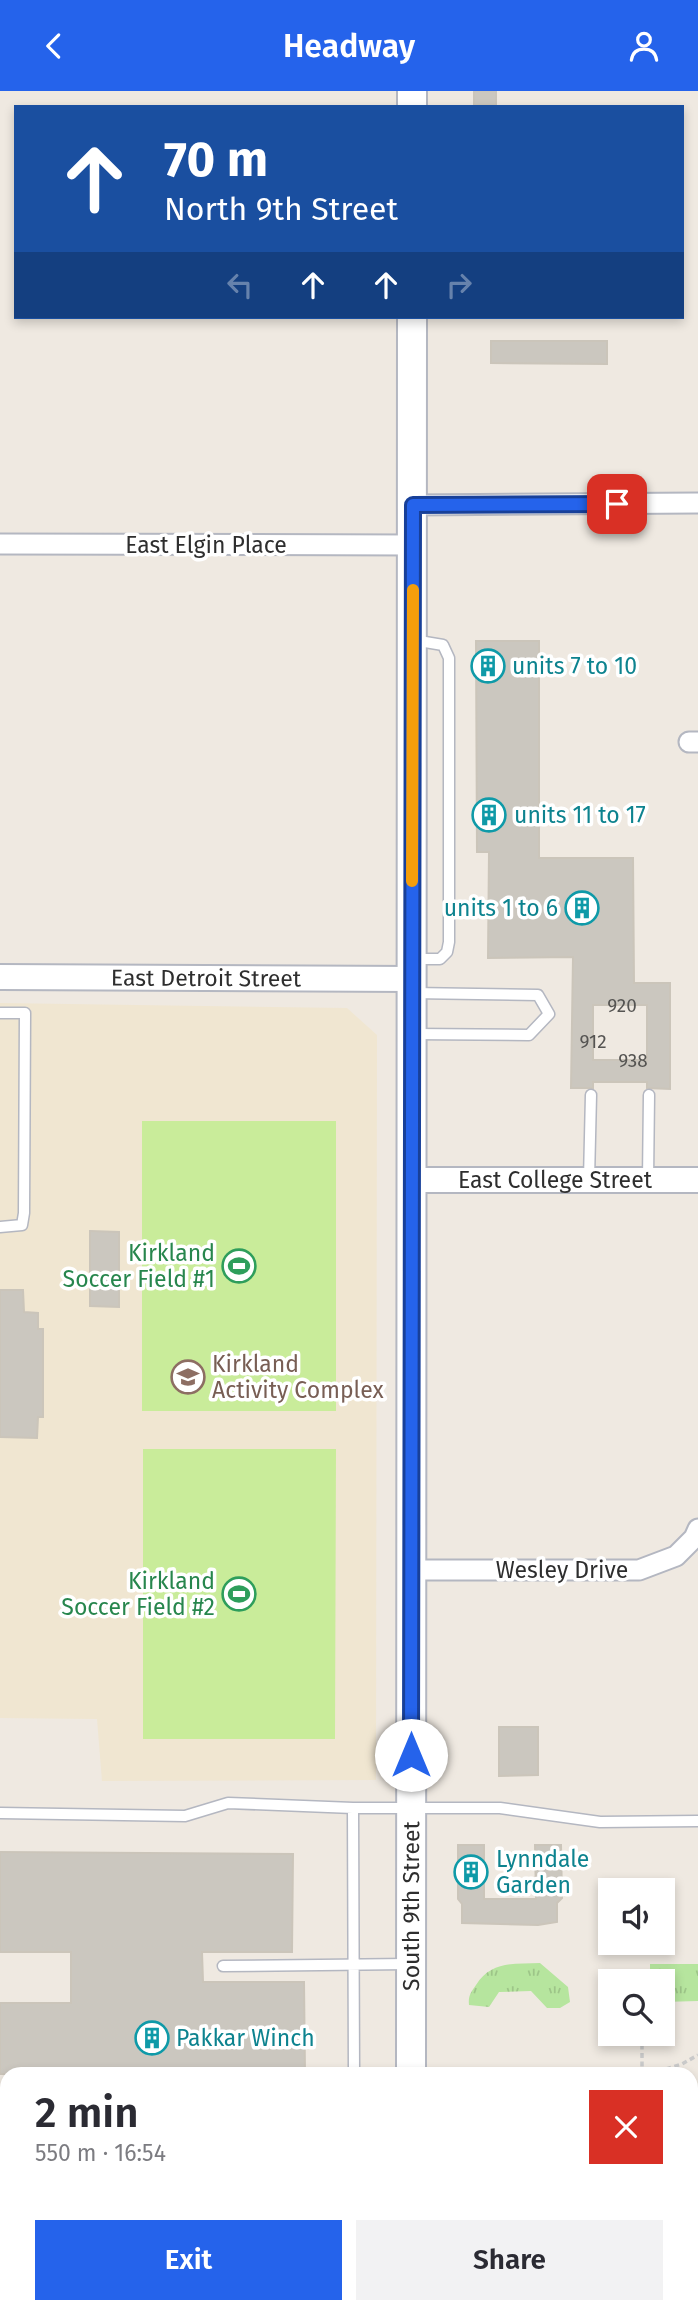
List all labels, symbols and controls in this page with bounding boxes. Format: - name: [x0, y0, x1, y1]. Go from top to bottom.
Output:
- icon: back: [35, 27, 73, 65]
- text: Headway: [283, 27, 415, 65]
- icon: person: [625, 27, 663, 65]
- text: 70 m: [164, 130, 268, 189]
- icon: ahead: [49, 133, 140, 224]
- text: North 9th Street: [164, 190, 398, 228]
- icon: left: [221, 266, 259, 304]
- icon: ahead: [294, 266, 332, 304]
- icon: ahead: [367, 266, 405, 304]
- icon: right: [440, 266, 478, 304]
- pin: [587, 474, 647, 534]
- icon: arrive: [598, 485, 636, 523]
- street label: East Elgin Place: [125, 531, 287, 559]
- building icon: units 7 to 10: [469, 647, 507, 685]
- place label: units 7 to 10: [512, 652, 637, 680]
- building icon: units 11 to 17: [470, 796, 508, 834]
- place label: units 11 to 17: [514, 801, 646, 829]
- building icon: units 1 to 6: [563, 889, 601, 927]
- place label: units 1 to 6: [444, 894, 558, 922]
- street label: East Detroit Street: [111, 964, 302, 992]
- house number: 920: [607, 994, 637, 1017]
- house number: 912: [579, 1030, 607, 1053]
- house number: 938: [618, 1049, 648, 1072]
- street label: East College Street: [458, 1166, 653, 1194]
- place label: Kirkland Soccer Field #1: [63, 1239, 215, 1293]
- sports icon: Kirkland Soccer Field #1: [220, 1247, 258, 1285]
- place label: Kirkland Activity Complex: [212, 1350, 385, 1404]
- school or university icon: Kirkland Activity Complex: [169, 1358, 207, 1396]
- street label: Wesley Drive: [496, 1556, 628, 1584]
- place label: Kirkland Soccer Field #2: [61, 1567, 215, 1621]
- sports icon: Kirkland Soccer Field #2: [220, 1575, 258, 1613]
- position arrow: [374, 1718, 448, 1792]
- street label: South 9th Street: [397, 1820, 425, 1991]
- place label: Lynndale Garden: [496, 1845, 589, 1899]
- building icon: Lynndale Garden: [452, 1853, 490, 1891]
- map controls: [598, 1878, 675, 2046]
- button: sound: [598, 1878, 675, 1955]
- button: search: [598, 1969, 675, 2046]
- building icon: Pakkar Winch: [133, 2019, 171, 2057]
- place label: Pakkar Winch: [176, 2024, 315, 2052]
- text: 2 min: [35, 2088, 139, 2138]
- button: close: [589, 2090, 663, 2164]
- text: 550 m · 16:54: [35, 2139, 166, 2167]
- button: Exit: [35, 2220, 342, 2300]
- button: Share: [356, 2220, 663, 2300]

